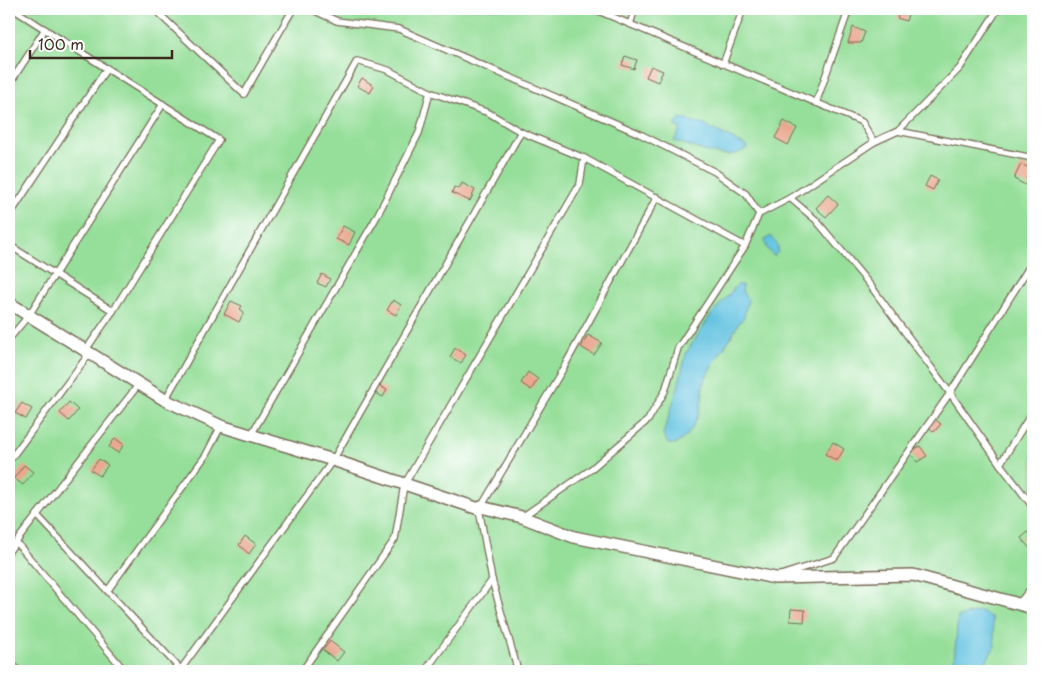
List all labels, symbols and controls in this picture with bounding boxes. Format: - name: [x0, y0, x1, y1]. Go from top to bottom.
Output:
- scale bar: [30, 28, 172, 60]
- text: 100 m: [38, 32, 84, 55]

